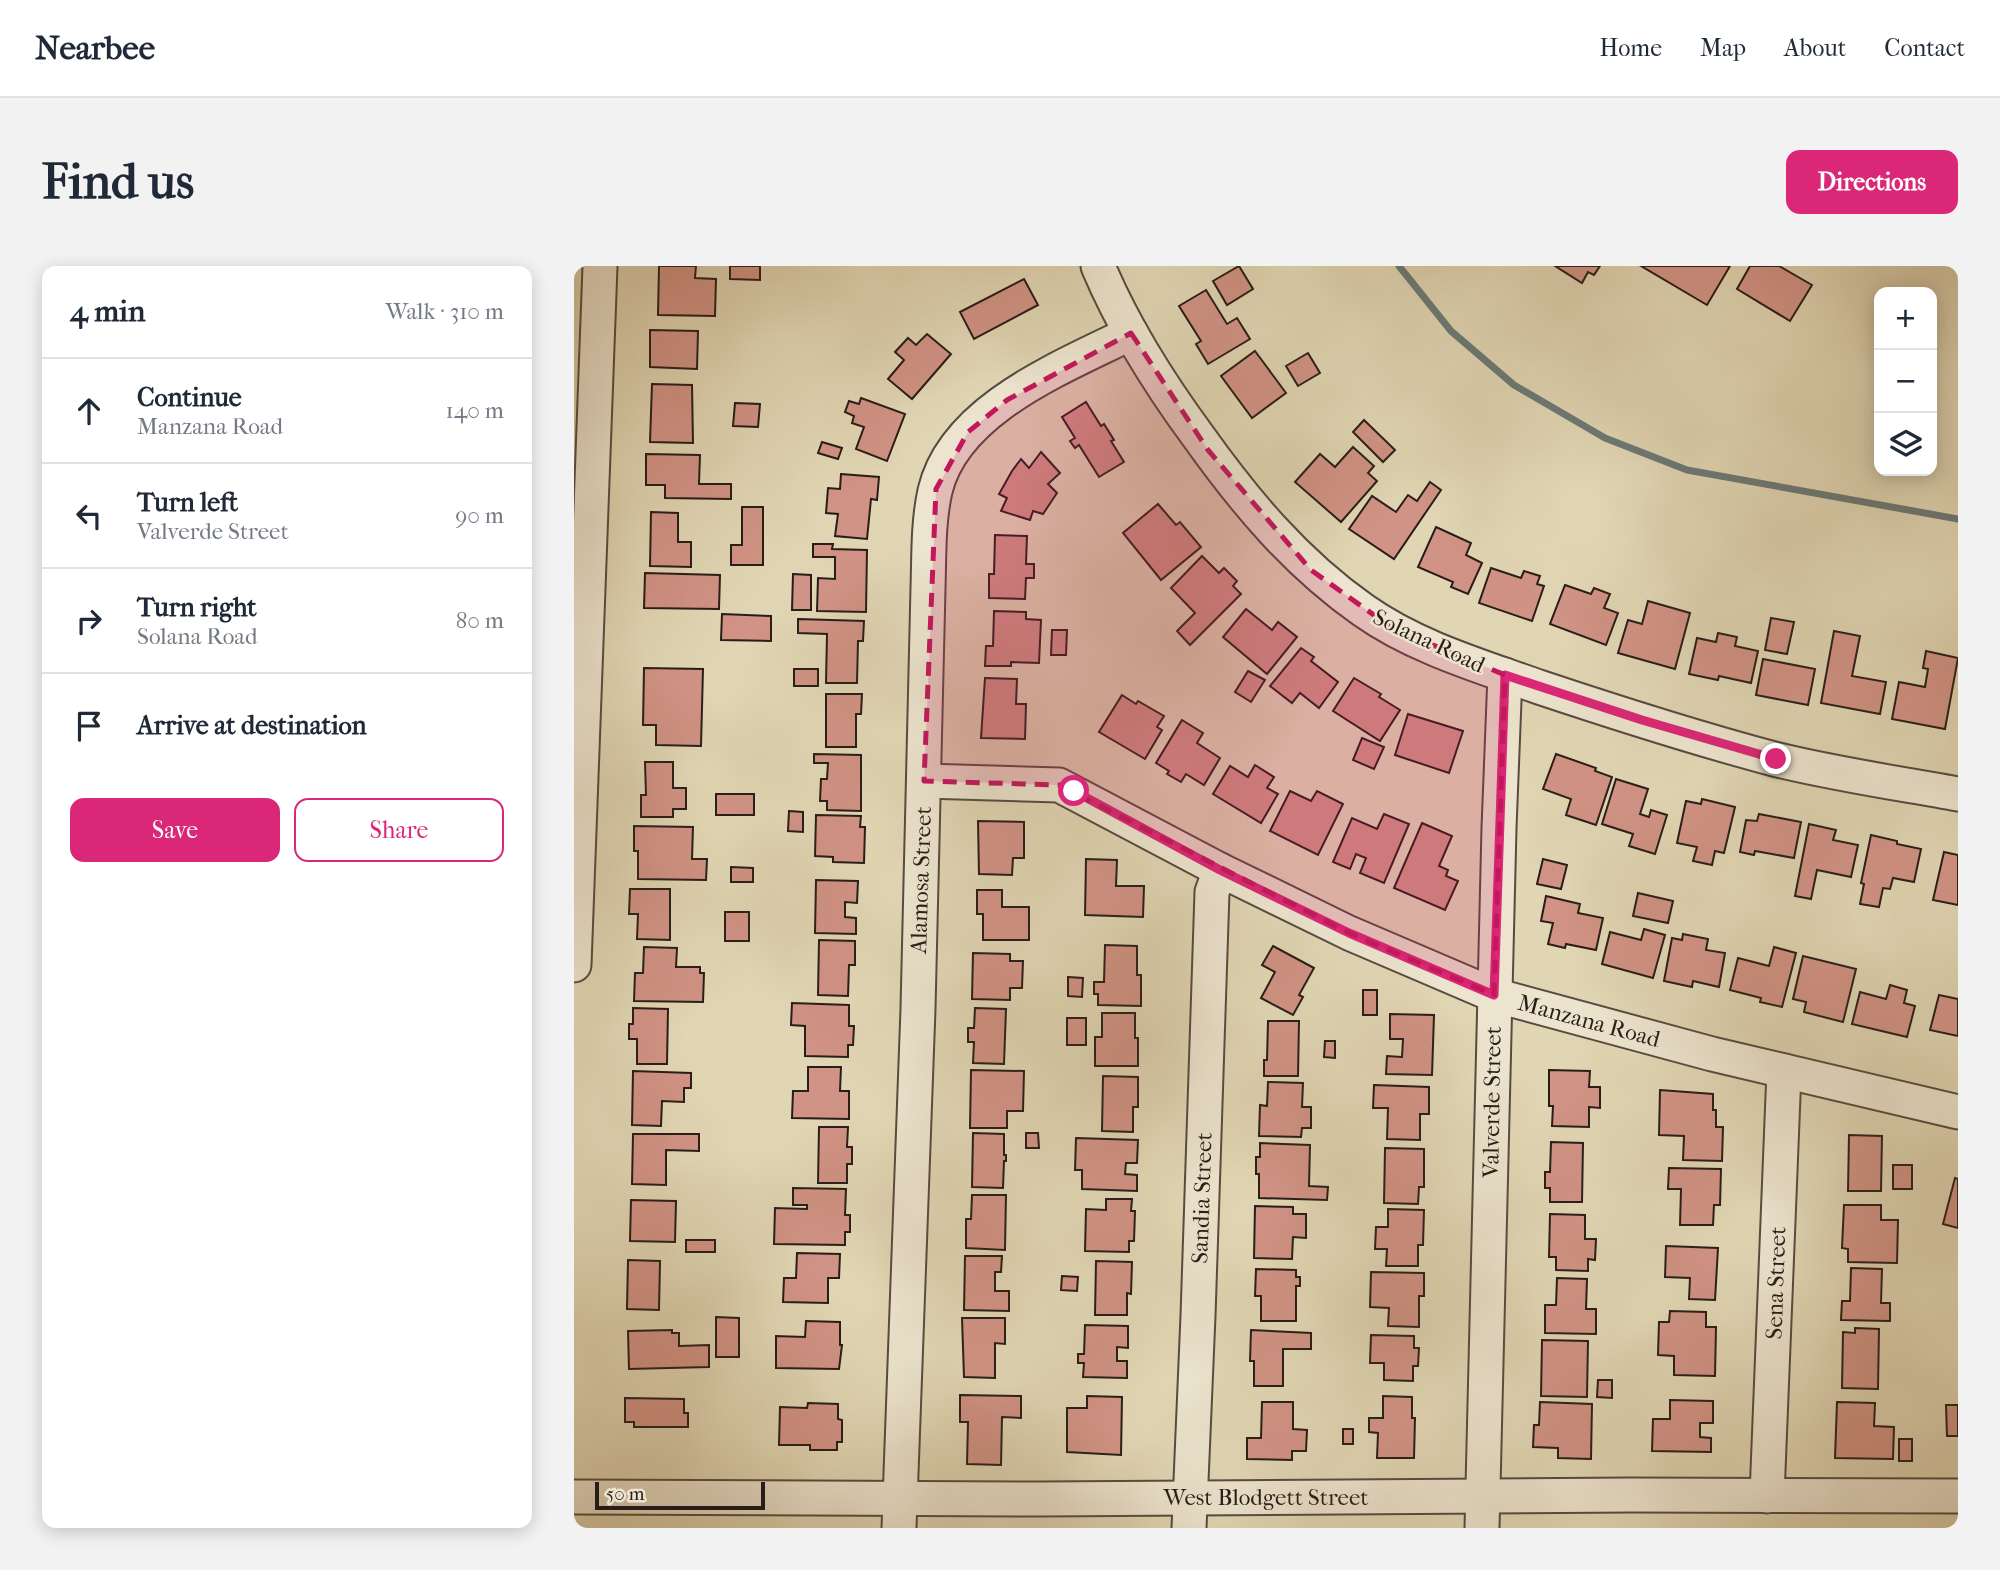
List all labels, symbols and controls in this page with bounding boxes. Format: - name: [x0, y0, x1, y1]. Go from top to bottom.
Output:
- text: Nearbee: [35, 29, 155, 68]
- text: Home: [1600, 34, 1662, 62]
- text: Map: [1700, 34, 1746, 62]
- text: About: [1784, 34, 1846, 62]
- text: Contact: [1884, 34, 1965, 62]
- button: Directions: [1786, 150, 1958, 214]
- text: Find us: [42, 153, 194, 211]
- map controls: [1874, 287, 1937, 476]
- button: +: [1874, 287, 1937, 350]
- text: 4 min: [70, 294, 145, 329]
- text: Walk · 310 m: [385, 298, 504, 325]
- button: −: [1874, 350, 1937, 413]
- text: Continue: [137, 382, 242, 413]
- icon: ahead: [70, 392, 108, 430]
- text: 140 m: [445, 397, 504, 424]
- text: Manzana Road: [137, 413, 283, 440]
- button: layers: [1874, 413, 1937, 476]
- text: Turn left: [137, 487, 238, 518]
- icon: left: [70, 497, 108, 535]
- text: 90 m: [455, 502, 504, 529]
- text: Valverde Street: [137, 518, 289, 545]
- text: Turn right: [137, 592, 257, 623]
- icon: right: [70, 602, 108, 640]
- street label: Solana Road: [1369, 603, 1490, 679]
- text: 80 m: [456, 607, 504, 634]
- text: Solana Road: [137, 623, 257, 650]
- icon: arrive: [70, 707, 108, 745]
- text: Arrive at destination: [137, 710, 367, 741]
- route end: [1760, 743, 1791, 774]
- route start: [1058, 775, 1089, 806]
- button: Save: [70, 798, 280, 862]
- button: Share: [294, 798, 504, 862]
- street label: Alamosa Street: [905, 806, 937, 955]
- street label: Manzana Road: [1515, 989, 1663, 1053]
- street label: Valverde Street: [1477, 1026, 1507, 1179]
- street label: Sandia Street: [1186, 1132, 1218, 1264]
- street label: Sena Street: [1761, 1226, 1791, 1340]
- scale bar: [595, 1479, 765, 1511]
- text: 50 m: [606, 1483, 645, 1505]
- street label: West Blodgett Street: [1162, 1484, 1369, 1511]

